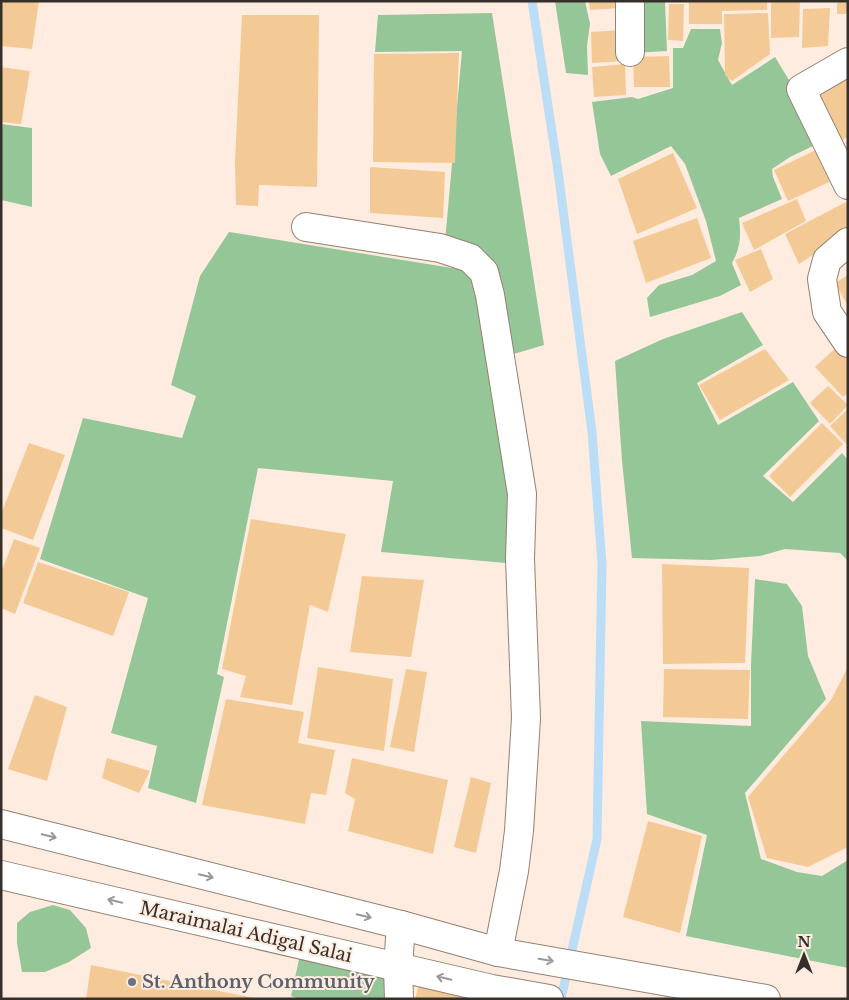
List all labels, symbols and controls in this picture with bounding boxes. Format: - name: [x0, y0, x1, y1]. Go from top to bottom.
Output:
- one-way arrow: [40, 831, 56, 841]
- one-way arrow: [198, 871, 214, 881]
- one-way arrow: [108, 896, 124, 905]
- street label: Maraimalai Adigal Salai: [138, 897, 354, 967]
- one-way arrow: [355, 911, 371, 921]
- north arrow: [779, 930, 829, 980]
- text: N: [797, 933, 811, 951]
- one-way arrow: [538, 956, 554, 966]
- place label: St. Anthony Community: [142, 971, 375, 993]
- one-way arrow: [437, 973, 453, 982]
- marker: St. Anthony Community: [126, 976, 138, 988]

